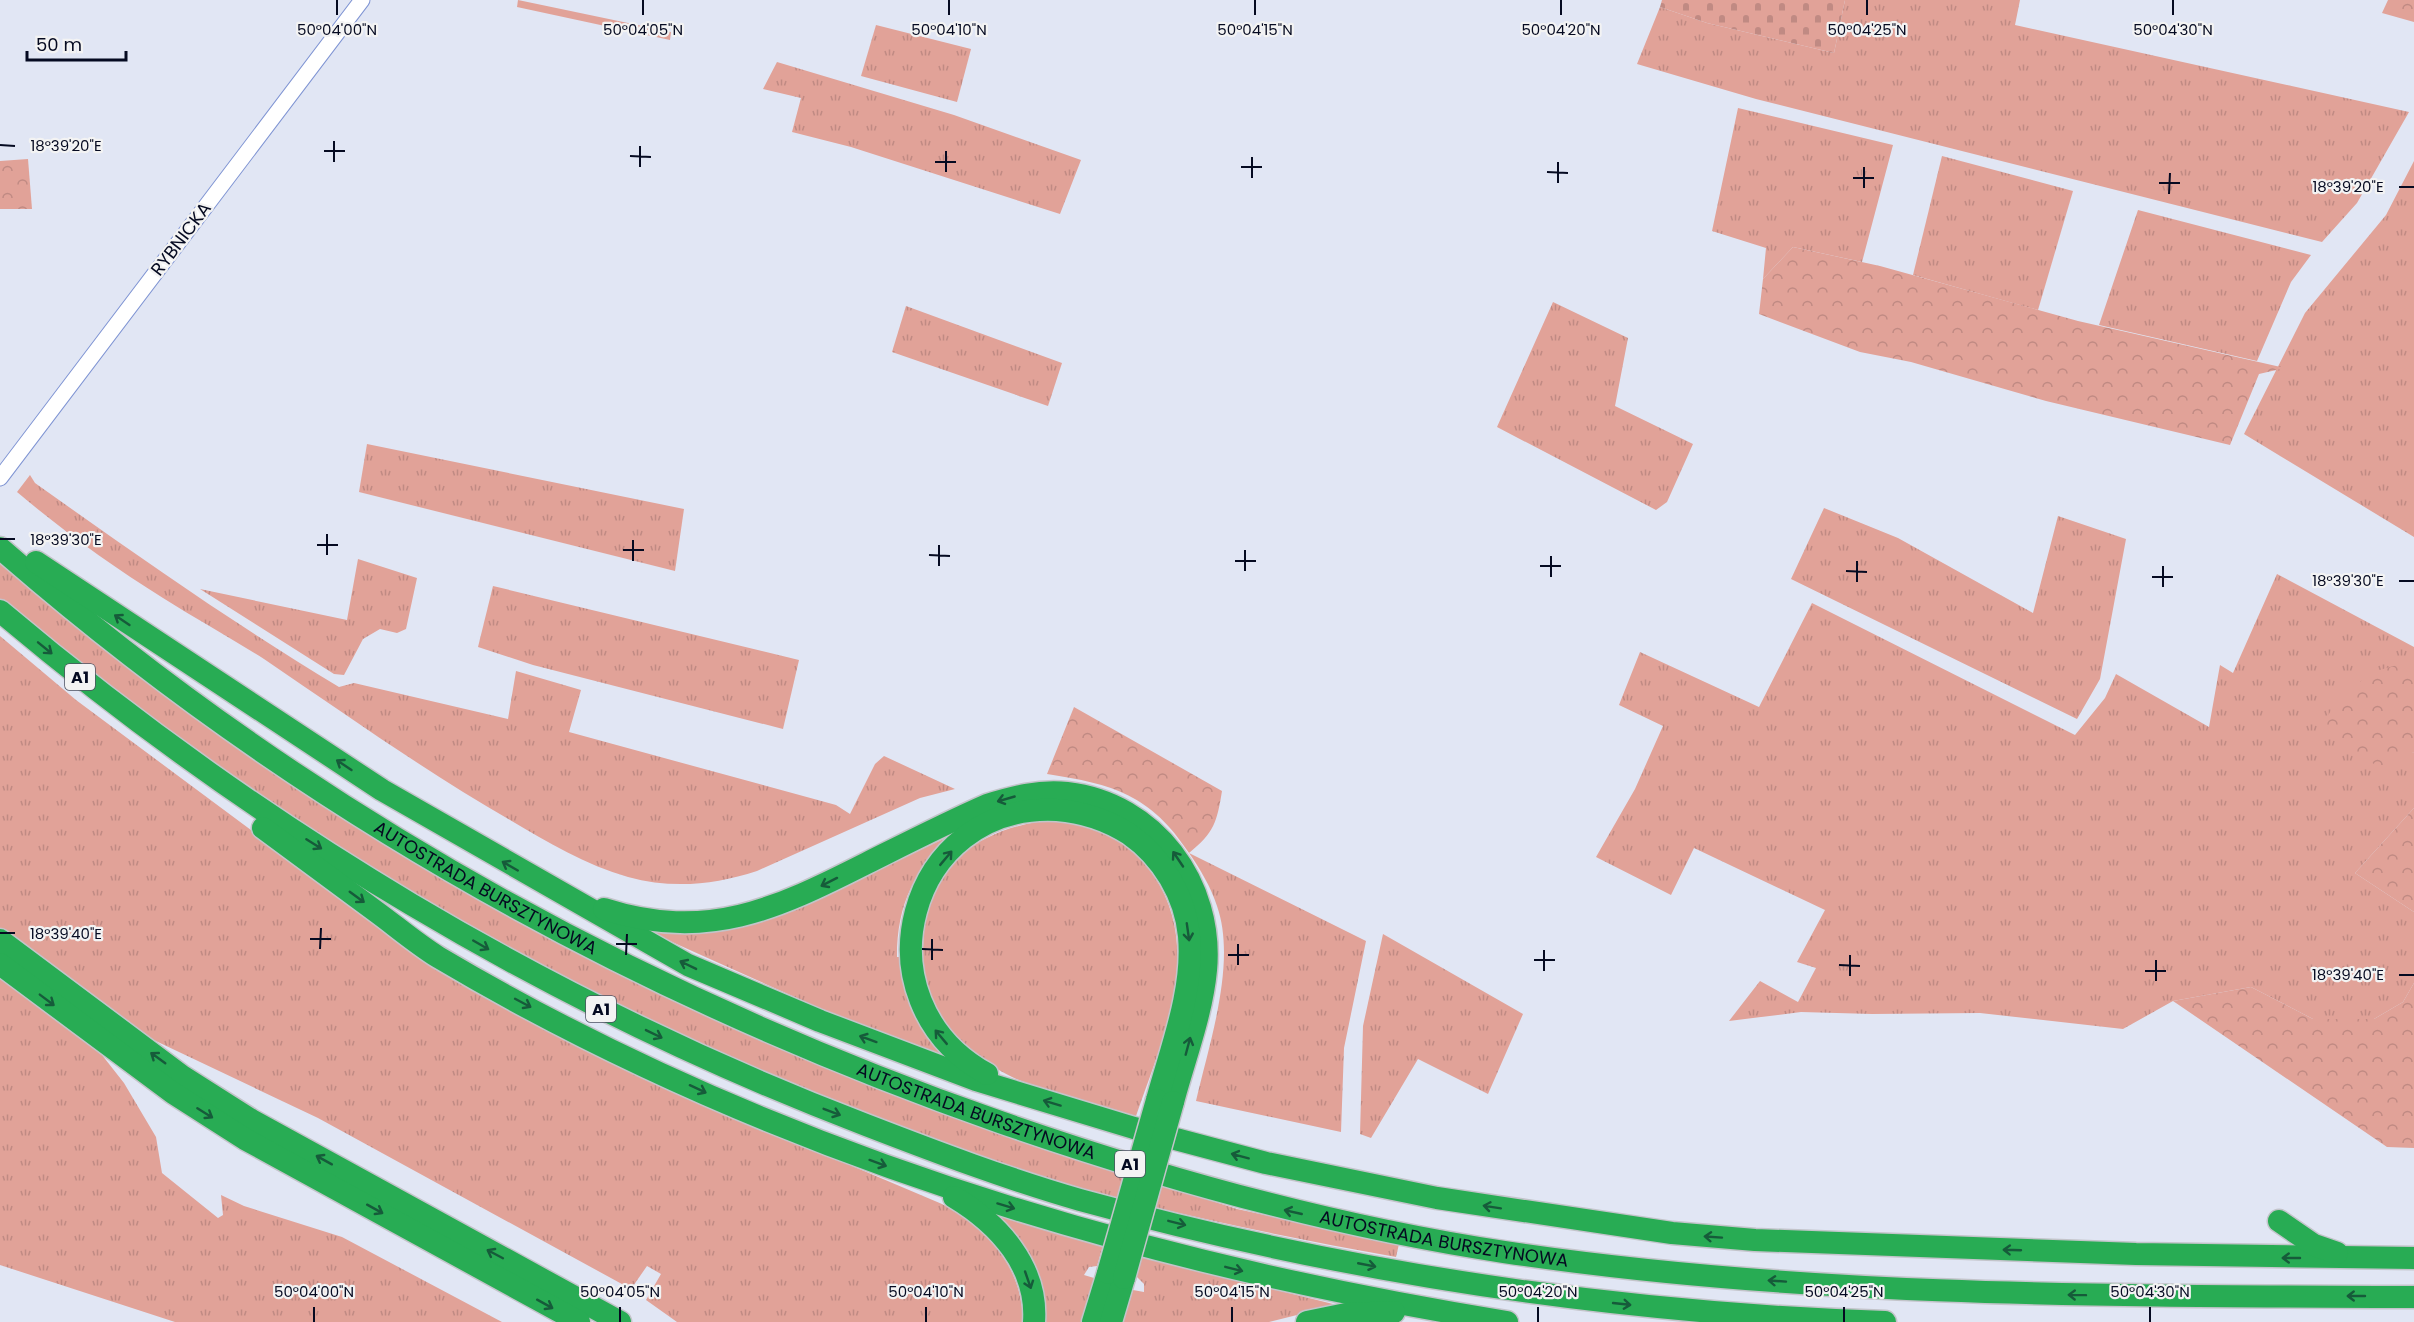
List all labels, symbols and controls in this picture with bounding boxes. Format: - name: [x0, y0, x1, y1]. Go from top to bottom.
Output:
- text: 50°04'00"N: [297, 19, 377, 40]
- text: 50°04'05"N: [603, 19, 683, 40]
- text: 50°04'10"N: [911, 19, 987, 40]
- text: 50°04'15"N: [1217, 19, 1293, 40]
- text: 50°04'20"N: [1521, 19, 1601, 40]
- text: 50°04'25"N: [1827, 19, 1907, 40]
- text: 50°04'30"N: [2133, 19, 2213, 40]
- scale bar: [27, 24, 126, 62]
- text: 50 m: [36, 32, 82, 57]
- text: 18°39'20"E: [30, 135, 102, 156]
- text: 18°39'20"E: [2312, 176, 2384, 197]
- street label: RYBNICKA: [145, 197, 217, 281]
- text: 18°39'30"E: [30, 529, 102, 550]
- text: 18°39'30"E: [2312, 570, 2384, 591]
- one-way arrow: [115, 614, 131, 626]
- one-way arrow: [37, 642, 53, 655]
- road number: A1: [65, 664, 95, 690]
- one-way arrow: [335, 758, 352, 771]
- one-way arrow: [997, 794, 1016, 805]
- street label: AUTOSTRADA BURSZTYNOWA: [369, 815, 602, 960]
- one-way arrow: [305, 839, 322, 851]
- one-way arrow: [939, 850, 952, 866]
- one-way arrow: [1172, 851, 1184, 868]
- one-way arrow: [502, 859, 519, 871]
- one-way arrow: [821, 877, 839, 888]
- one-way arrow: [348, 891, 364, 904]
- one-way arrow: [1183, 921, 1194, 941]
- text: 18°39'40"E: [30, 923, 102, 944]
- one-way arrow: [472, 939, 489, 951]
- one-way arrow: [679, 958, 697, 970]
- text: 18°39'40"E: [2312, 964, 2384, 985]
- one-way arrow: [38, 993, 54, 1006]
- road number: A1: [586, 996, 616, 1022]
- one-way arrow: [513, 998, 531, 1010]
- one-way arrow: [644, 1029, 662, 1041]
- one-way arrow: [934, 1029, 947, 1045]
- one-way arrow: [859, 1033, 878, 1044]
- one-way arrow: [1183, 1037, 1194, 1056]
- one-way arrow: [151, 1052, 167, 1064]
- street label: AUTOSTRADA BURSZTYNOWA: [853, 1056, 1099, 1165]
- one-way arrow: [688, 1084, 706, 1096]
- one-way arrow: [1043, 1097, 1062, 1108]
- one-way arrow: [823, 1107, 841, 1118]
- one-way arrow: [196, 1108, 213, 1120]
- one-way arrow: [1230, 1149, 1249, 1161]
- road number: A1: [1115, 1151, 1145, 1177]
- one-way arrow: [316, 1154, 334, 1165]
- one-way arrow: [868, 1159, 887, 1170]
- one-way arrow: [996, 1201, 1015, 1212]
- one-way arrow: [1483, 1201, 1503, 1212]
- one-way arrow: [366, 1204, 383, 1216]
- street label: AUTOSTRADA BURSZTYNOWA: [1317, 1204, 1570, 1273]
- one-way arrow: [1284, 1205, 1303, 1217]
- one-way arrow: [1167, 1218, 1186, 1229]
- one-way arrow: [1703, 1231, 1723, 1242]
- one-way arrow: [2003, 1244, 2023, 1256]
- one-way arrow: [487, 1248, 504, 1260]
- one-way arrow: [2282, 1252, 2302, 1264]
- one-way arrow: [1357, 1260, 1377, 1271]
- one-way arrow: [1224, 1264, 1243, 1276]
- one-way arrow: [1023, 1271, 1034, 1289]
- one-way arrow: [1767, 1275, 1787, 1286]
- text: 50°04'00"N: [274, 1281, 354, 1302]
- text: 50°04'05"N: [580, 1281, 660, 1302]
- text: 50°04'10"N: [888, 1281, 964, 1302]
- text: 50°04'15"N: [1194, 1281, 1270, 1302]
- text: 50°04'20"N: [1498, 1281, 1578, 1302]
- text: 50°04'25"N: [1804, 1281, 1884, 1302]
- text: 50°04'30"N: [2110, 1281, 2190, 1302]
- one-way arrow: [2067, 1289, 2087, 1300]
- one-way arrow: [2346, 1290, 2366, 1302]
- one-way arrow: [537, 1298, 554, 1310]
- one-way arrow: [1612, 1299, 1632, 1310]

